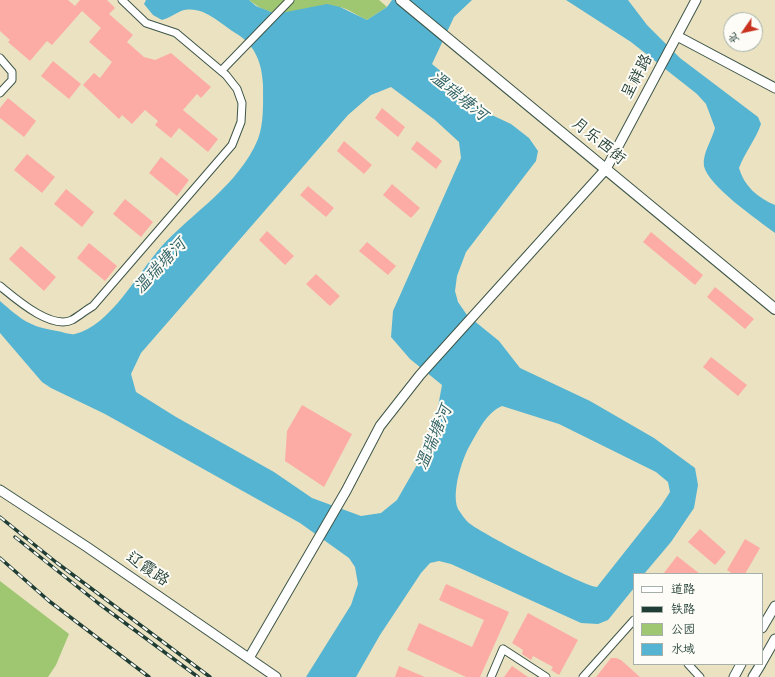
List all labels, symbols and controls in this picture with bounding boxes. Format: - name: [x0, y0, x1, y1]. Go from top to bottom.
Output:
- north arrow: [723, 12, 763, 52]
- text: 北: [725, 30, 743, 47]
- street label: 呈祥路: [618, 51, 658, 103]
- water label: 温瑞塘河: [425, 68, 491, 126]
- street label: 月乐西街: [567, 114, 629, 170]
- water label: 温瑞塘河: [130, 235, 192, 299]
- water label: 温瑞塘河: [412, 403, 458, 473]
- street label: 辽霞路: [122, 549, 172, 591]
- legend: [633, 573, 763, 665]
- text: 道路: [671, 582, 695, 598]
- text: 铁路: [671, 602, 695, 618]
- text: 公园: [671, 622, 695, 638]
- text: 水域: [671, 642, 695, 658]

